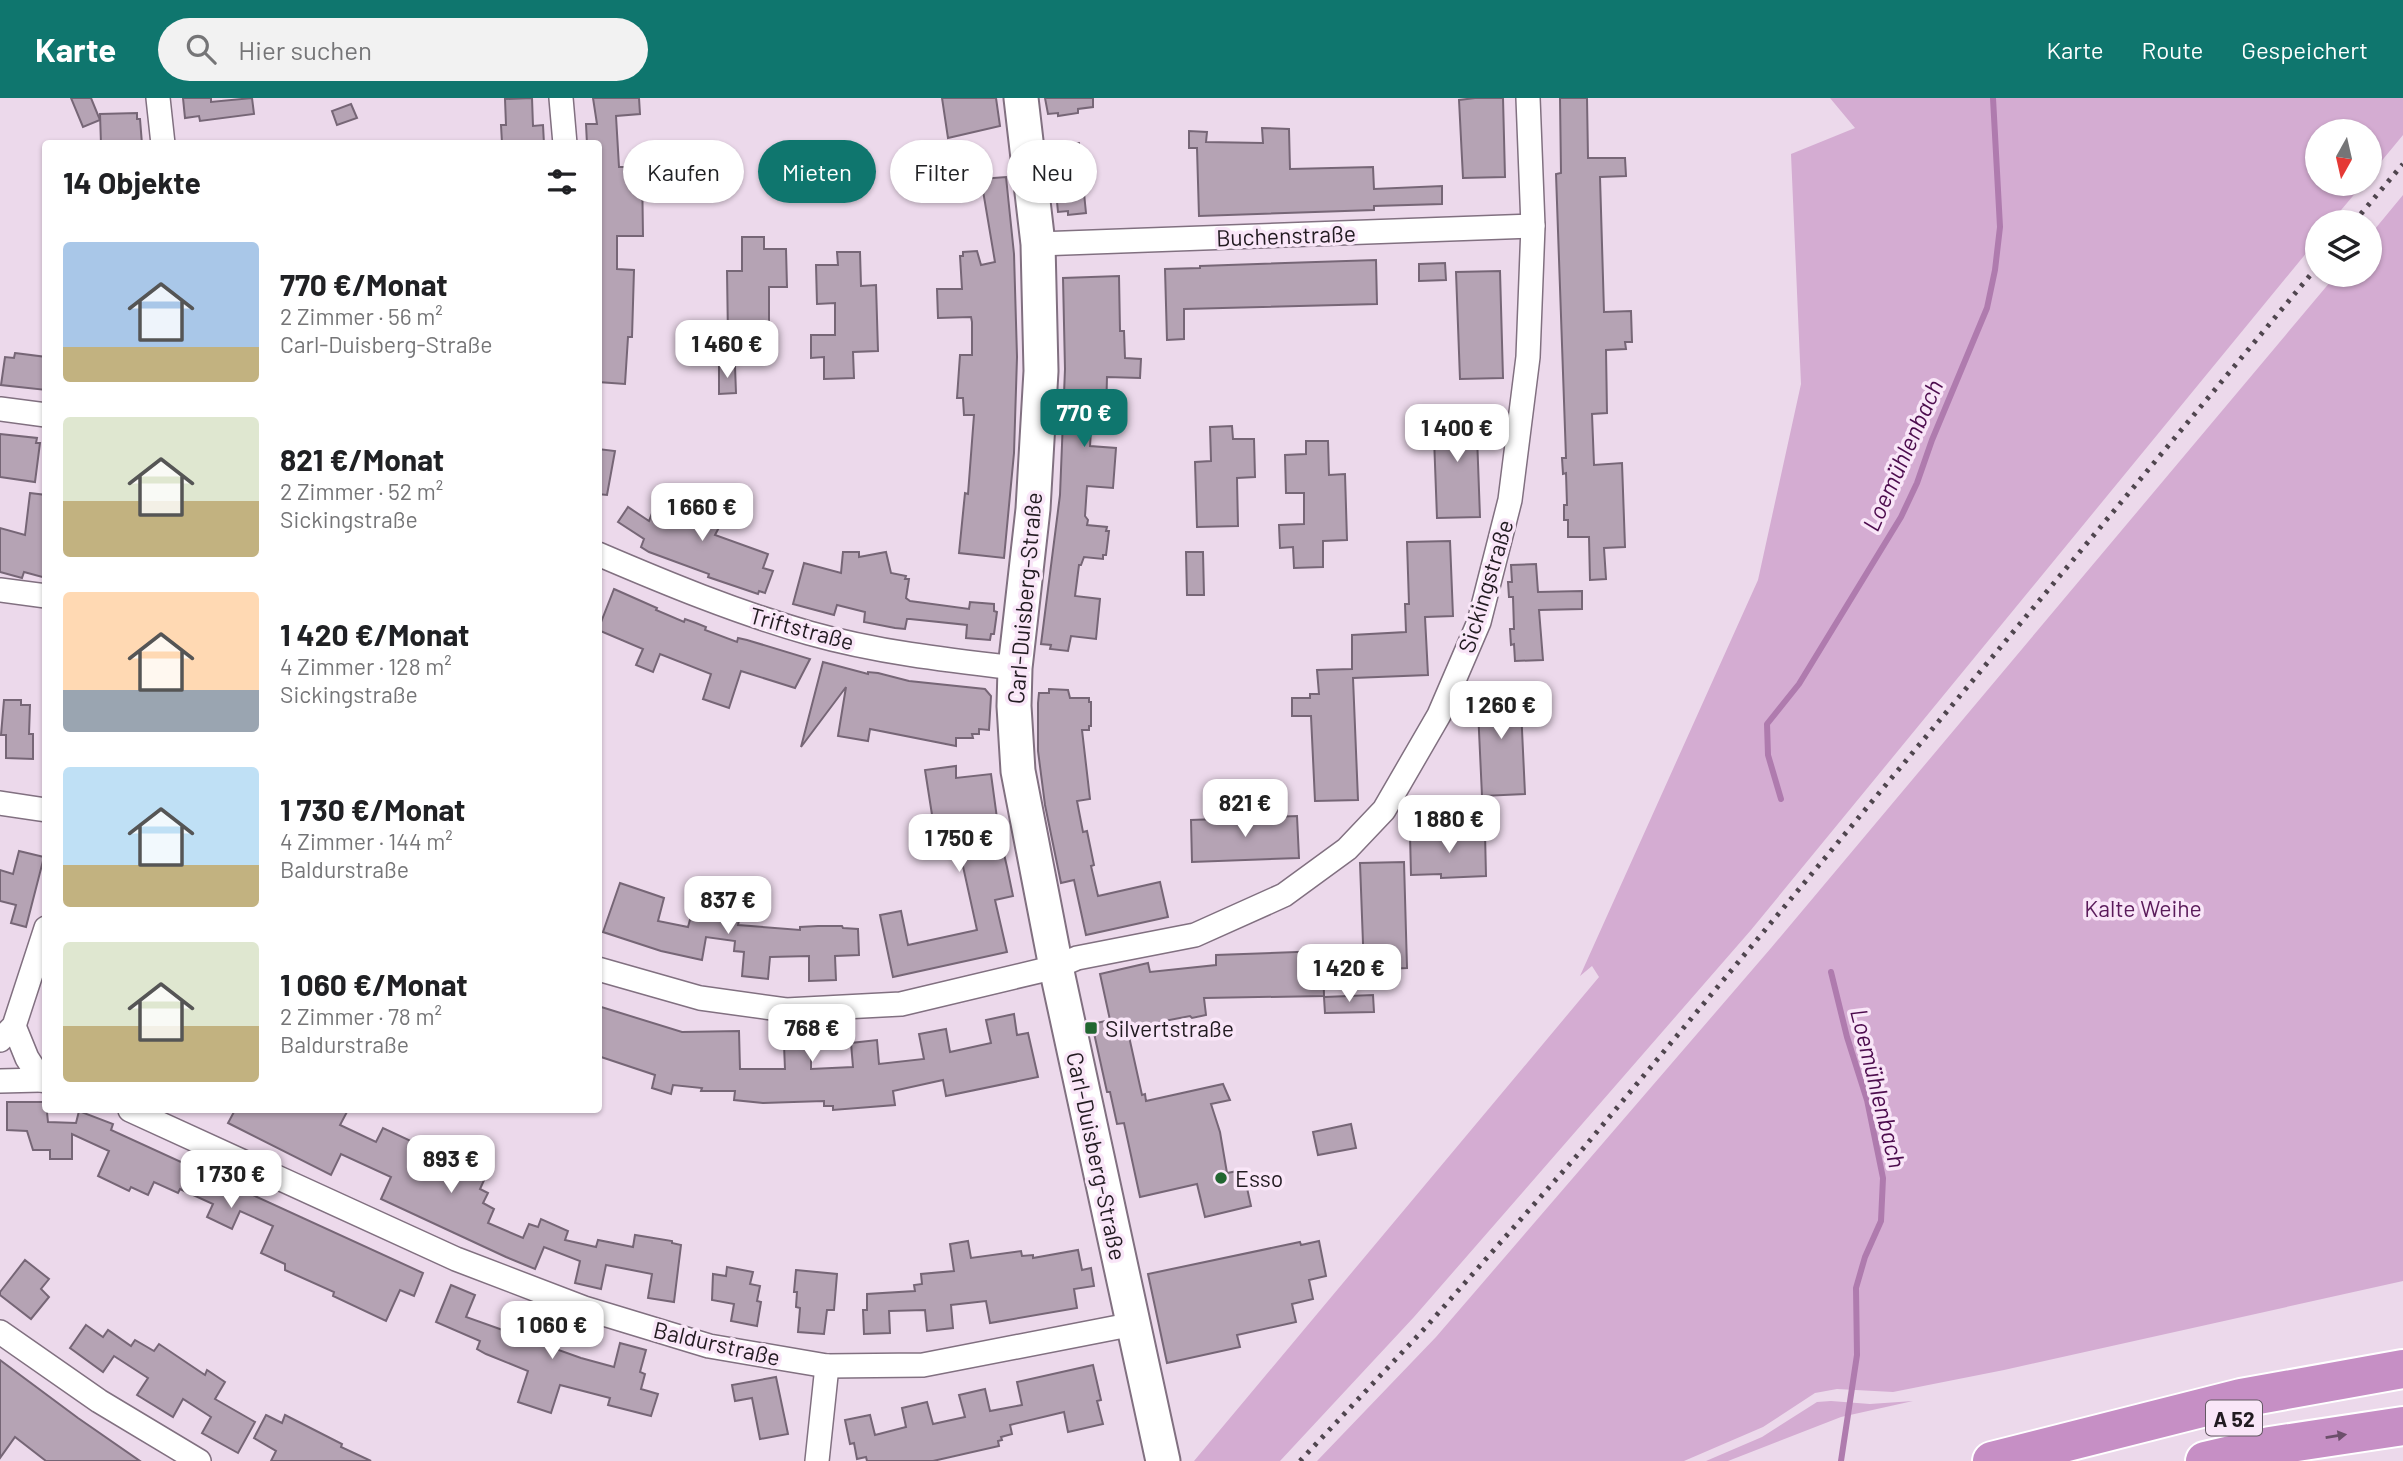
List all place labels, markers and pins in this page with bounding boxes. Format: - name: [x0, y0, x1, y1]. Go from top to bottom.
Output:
- pin: 1 460 €: [662, 320, 792, 380]
- pin: 770 €: [1035, 390, 1133, 449]
- pin: 1 400 €: [1392, 404, 1522, 464]
- pin: 1 660 €: [637, 484, 767, 543]
- pin: 1 260 €: [1436, 682, 1566, 741]
- pin: 821 €: [1196, 780, 1294, 839]
- pin: 1 880 €: [1384, 796, 1514, 855]
- pin: 1 750 €: [894, 814, 1024, 874]
- pin: 837 €: [679, 876, 777, 936]
- pin: 1 420 €: [1284, 944, 1414, 1004]
- pin: 768 €: [763, 1004, 861, 1064]
- place label: Silvertstraße: [1105, 1014, 1234, 1042]
- marker: Silvertstraße: [1083, 1020, 1099, 1036]
- pin: 893 €: [402, 1136, 500, 1195]
- pin: 1 730 €: [166, 1150, 296, 1210]
- place label: Esso: [1235, 1164, 1283, 1192]
- marker: Esso: [1213, 1170, 1229, 1186]
- pin: 1 060 €: [487, 1302, 617, 1361]

